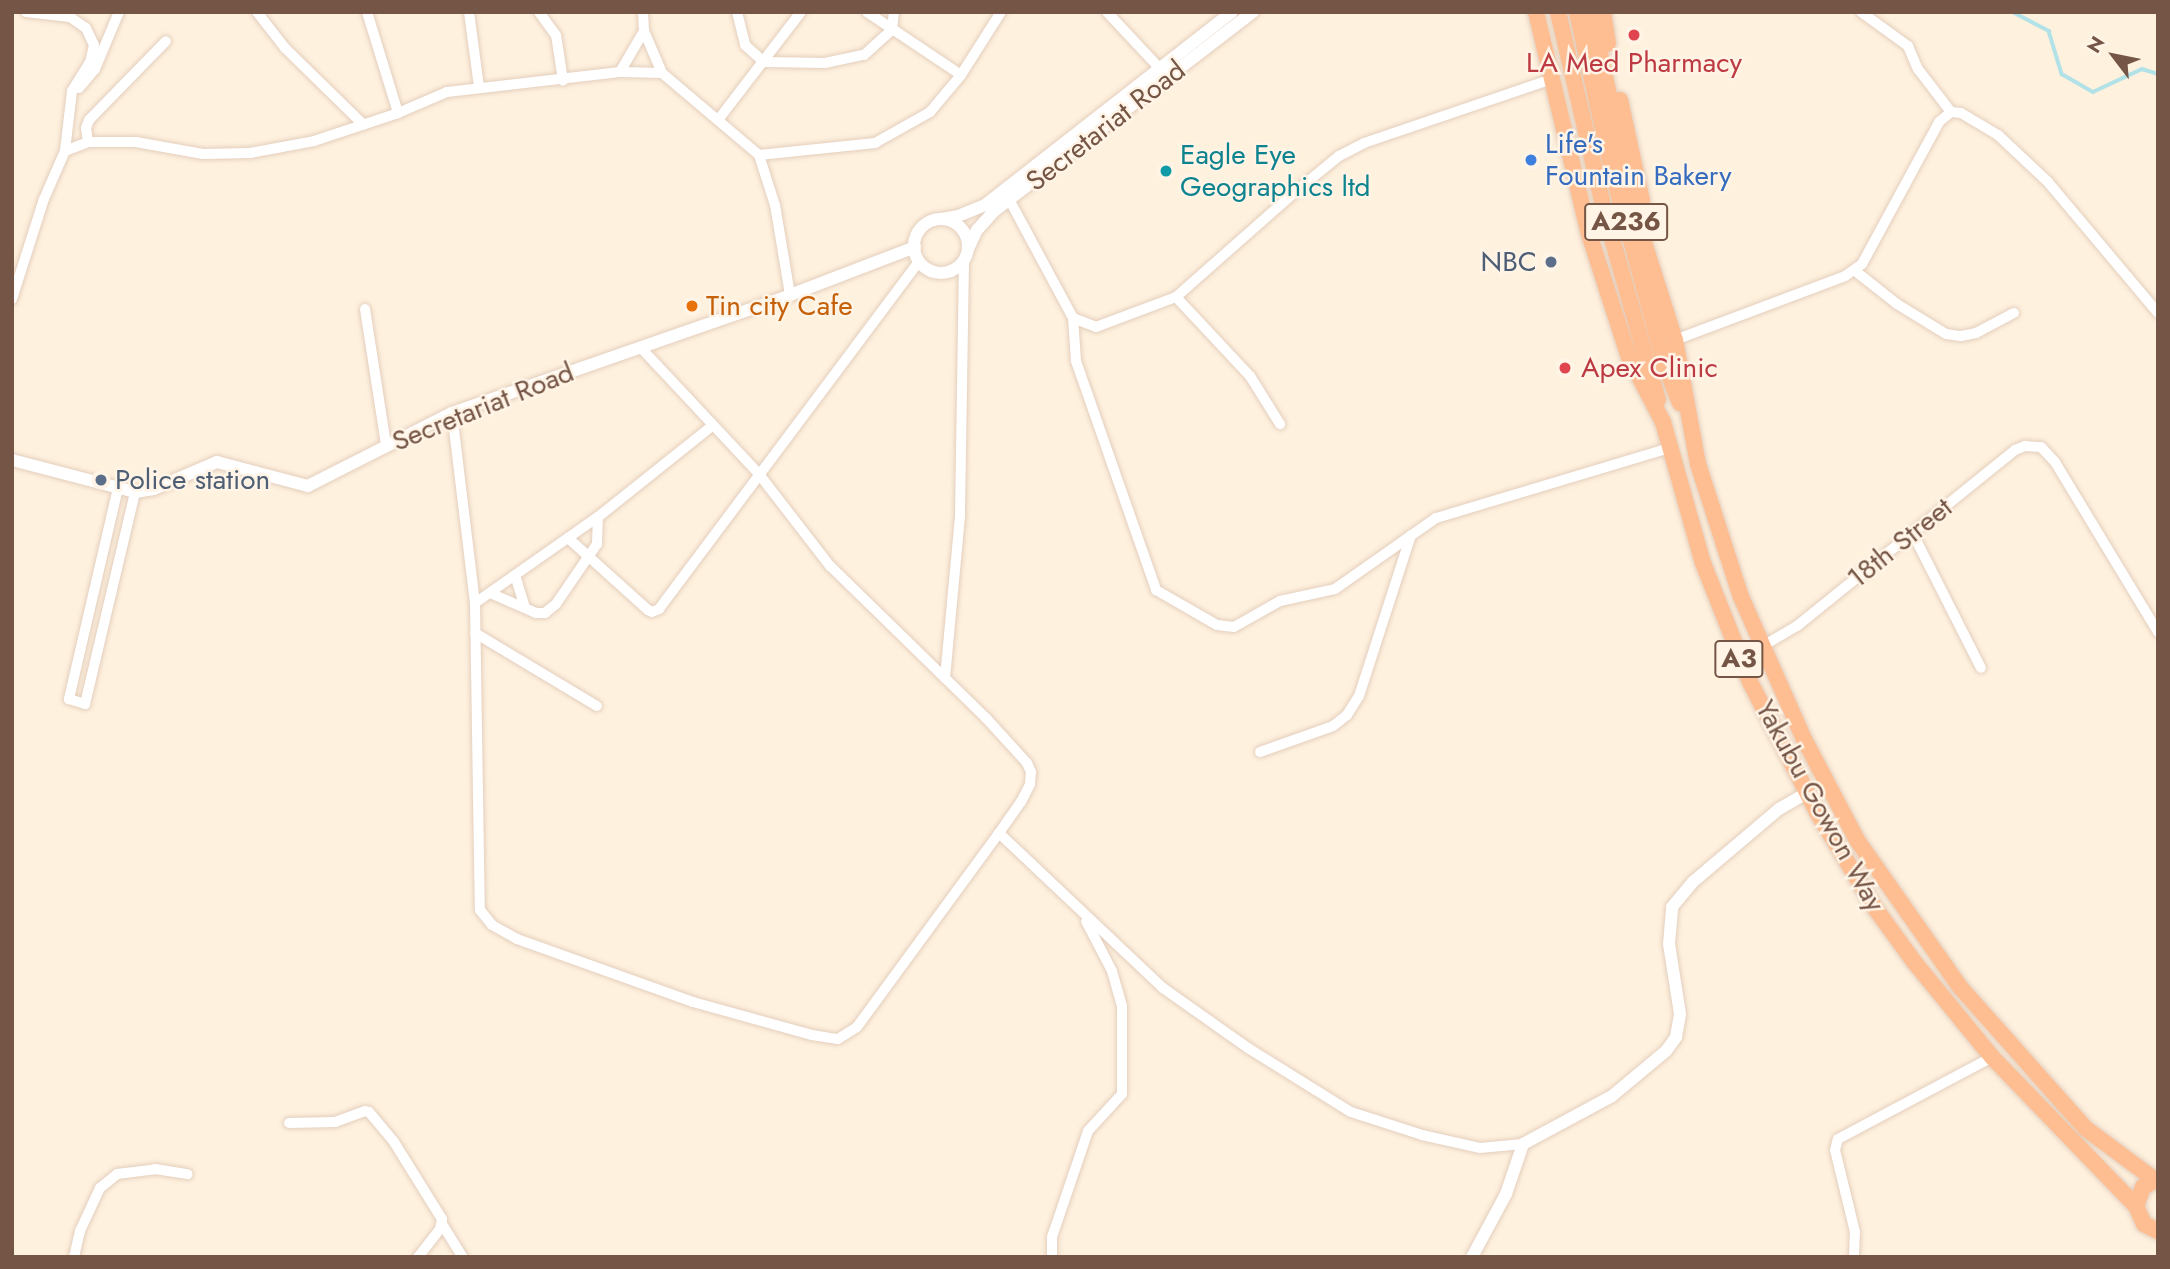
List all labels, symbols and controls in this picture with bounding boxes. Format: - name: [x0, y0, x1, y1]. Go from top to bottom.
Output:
- north arrow: [2079, 21, 2149, 91]
- marker: LA Med Pharmacy: [1626, 27, 1642, 43]
- text: N: [2080, 31, 2111, 58]
- place label: LA Med Pharmacy: [1526, 46, 1742, 80]
- street label: Secretariat Road: [1020, 53, 1192, 199]
- place label: Life's Fountain Bakery: [1545, 127, 1732, 193]
- place label: Eagle Eye Geographics ltd: [1180, 138, 1371, 204]
- marker: Life's Fountain Bakery: [1523, 152, 1539, 168]
- marker: Eagle Eye Geographics ltd: [1158, 163, 1174, 179]
- road number: A236: [1584, 200, 1668, 244]
- place label: NBC: [1480, 245, 1537, 279]
- marker: NBC: [1543, 254, 1559, 270]
- place label: Tin city Cafe: [706, 289, 853, 323]
- marker: Tin city Cafe: [684, 298, 700, 314]
- place label: Apex Clinic: [1581, 351, 1718, 385]
- street label: Secretariat Road: [387, 355, 579, 459]
- marker: Apex Clinic: [1555, 358, 1575, 378]
- place label: Police station: [115, 463, 270, 497]
- marker: Police station: [93, 472, 109, 488]
- street label: 18th Street: [1841, 491, 1959, 595]
- road number: A3: [1713, 636, 1765, 681]
- street label: Yakubu Gowon Way: [1748, 695, 1892, 917]

